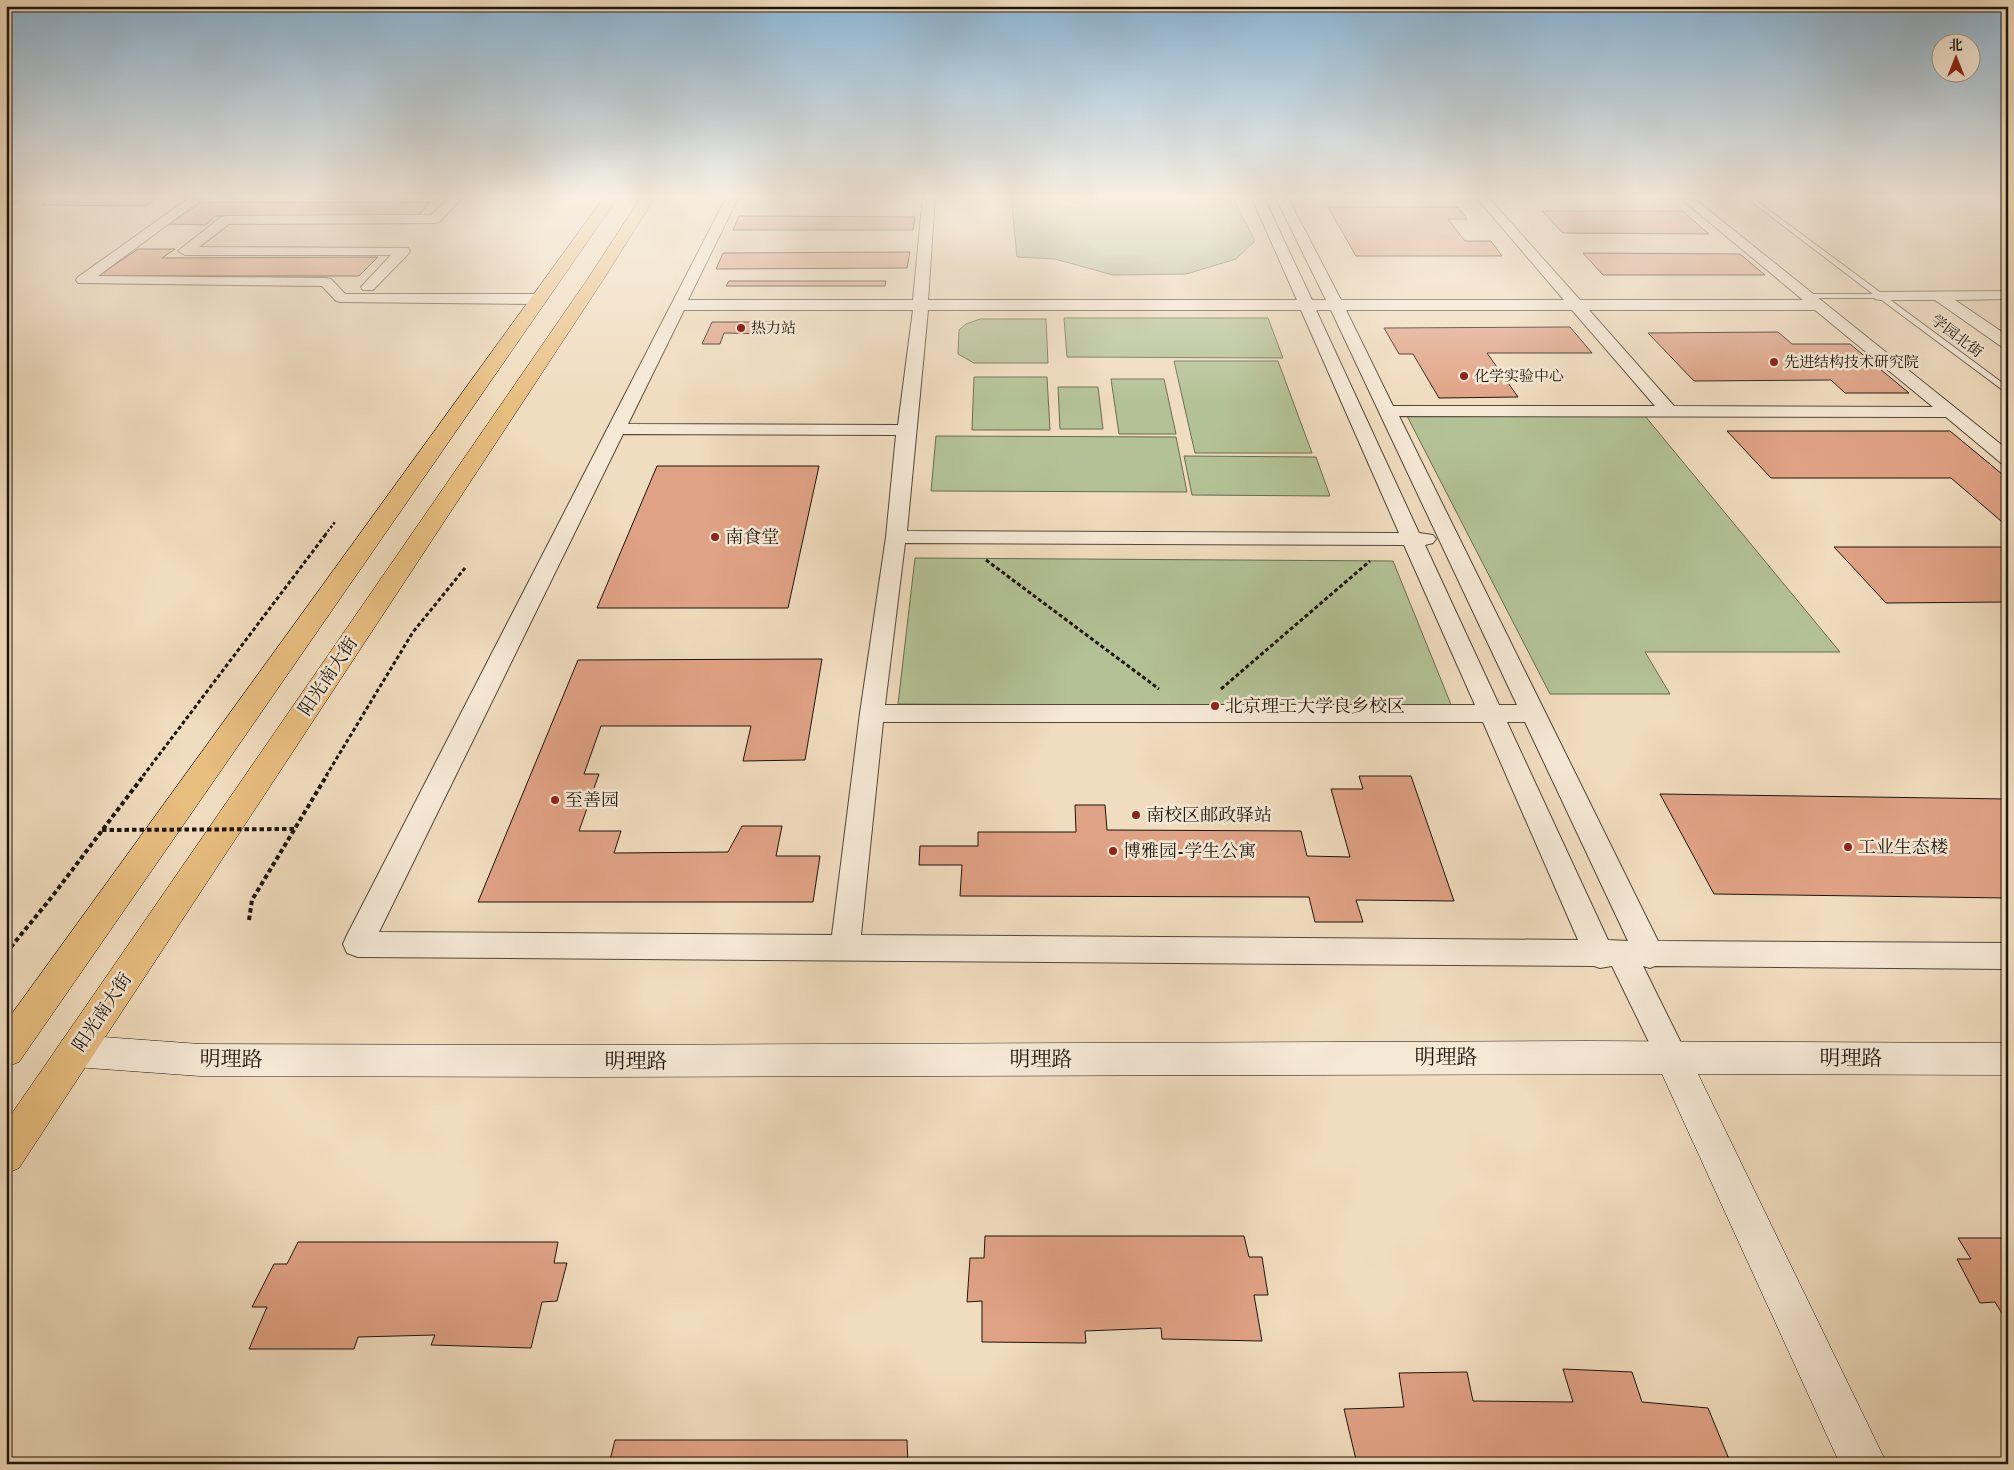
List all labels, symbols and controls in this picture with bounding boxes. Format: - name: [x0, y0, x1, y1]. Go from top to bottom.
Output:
- north arrow: [1932, 32, 1982, 82]
- text: 北: [1949, 37, 1963, 55]
- street label: 学园北街: [1927, 311, 1986, 362]
- place label: 热力站: [751, 319, 796, 338]
- marker: 热力站: [735, 322, 747, 334]
- place label: 先进结构技术研究院: [1784, 353, 1919, 372]
- marker: 先进结构技术研究院: [1768, 356, 1780, 368]
- place label: 化学实验中心: [1474, 367, 1564, 386]
- marker: 化学实验中心: [1458, 370, 1470, 382]
- place label: 南食堂: [725, 527, 779, 549]
- marker: 南食堂: [709, 531, 721, 543]
- street label: 阳光南大街: [295, 633, 363, 720]
- place label: 北京理工大学良乡校区: [1225, 696, 1405, 718]
- marker: 北京理工大学良乡校区: [1209, 700, 1221, 712]
- place label: 至善园: [565, 790, 619, 812]
- marker: 至善园: [549, 794, 561, 806]
- place label: 南校区邮政驿站: [1146, 805, 1272, 827]
- marker: 南校区邮政驿站: [1130, 809, 1142, 821]
- place label: 工业生态楼: [1858, 837, 1948, 859]
- place label: 博雅园-学生公寓: [1123, 841, 1256, 863]
- marker: 工业生态楼: [1842, 841, 1854, 853]
- marker: 博雅园-学生公寓: [1107, 845, 1119, 857]
- street label: 阳光南大街: [69, 969, 137, 1056]
- street label: 明理路: [1415, 1045, 1478, 1071]
- street label: 明理路: [199, 1046, 263, 1074]
- street label: 明理路: [1820, 1046, 1883, 1072]
- street label: 明理路: [1010, 1047, 1073, 1073]
- street label: 明理路: [605, 1049, 668, 1075]

